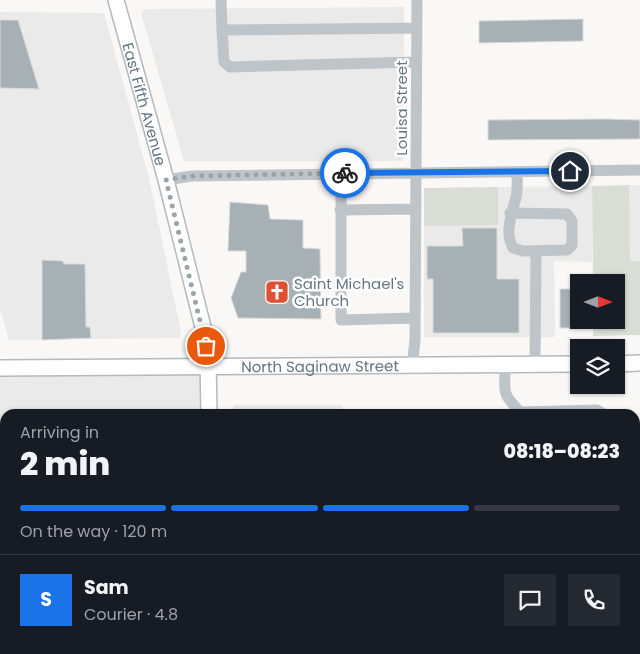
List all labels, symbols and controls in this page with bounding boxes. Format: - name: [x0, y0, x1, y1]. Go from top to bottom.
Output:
- street label: East Fifth Avenue: [118, 40, 172, 168]
- street label: Louisa Street: [391, 60, 412, 156]
- courier: [320, 148, 370, 198]
- pin: [549, 150, 591, 192]
- icon: home: [556, 157, 584, 185]
- icon: bike: [331, 159, 359, 187]
- place label: Saint Michael's Church: [294, 273, 405, 311]
- north arrow: [570, 274, 625, 329]
- map controls: [570, 274, 625, 394]
- church icon: Saint Michael's Church: [264, 279, 290, 305]
- pin: [185, 325, 227, 367]
- icon: bag: [192, 332, 220, 360]
- button: layers: [570, 339, 625, 394]
- street label: North Saginaw Street: [241, 355, 399, 377]
- text: Arriving in: [20, 421, 99, 444]
- text: 08:18–08:23: [503, 438, 620, 465]
- text: 2 min: [20, 441, 110, 486]
- text: On the way · 120 m: [20, 520, 167, 543]
- text: Sam: [84, 574, 129, 601]
- button: chat: [504, 574, 556, 626]
- button: phone: [568, 574, 620, 626]
- text: S: [40, 586, 52, 613]
- text: Courier · 4.8: [84, 603, 178, 626]

